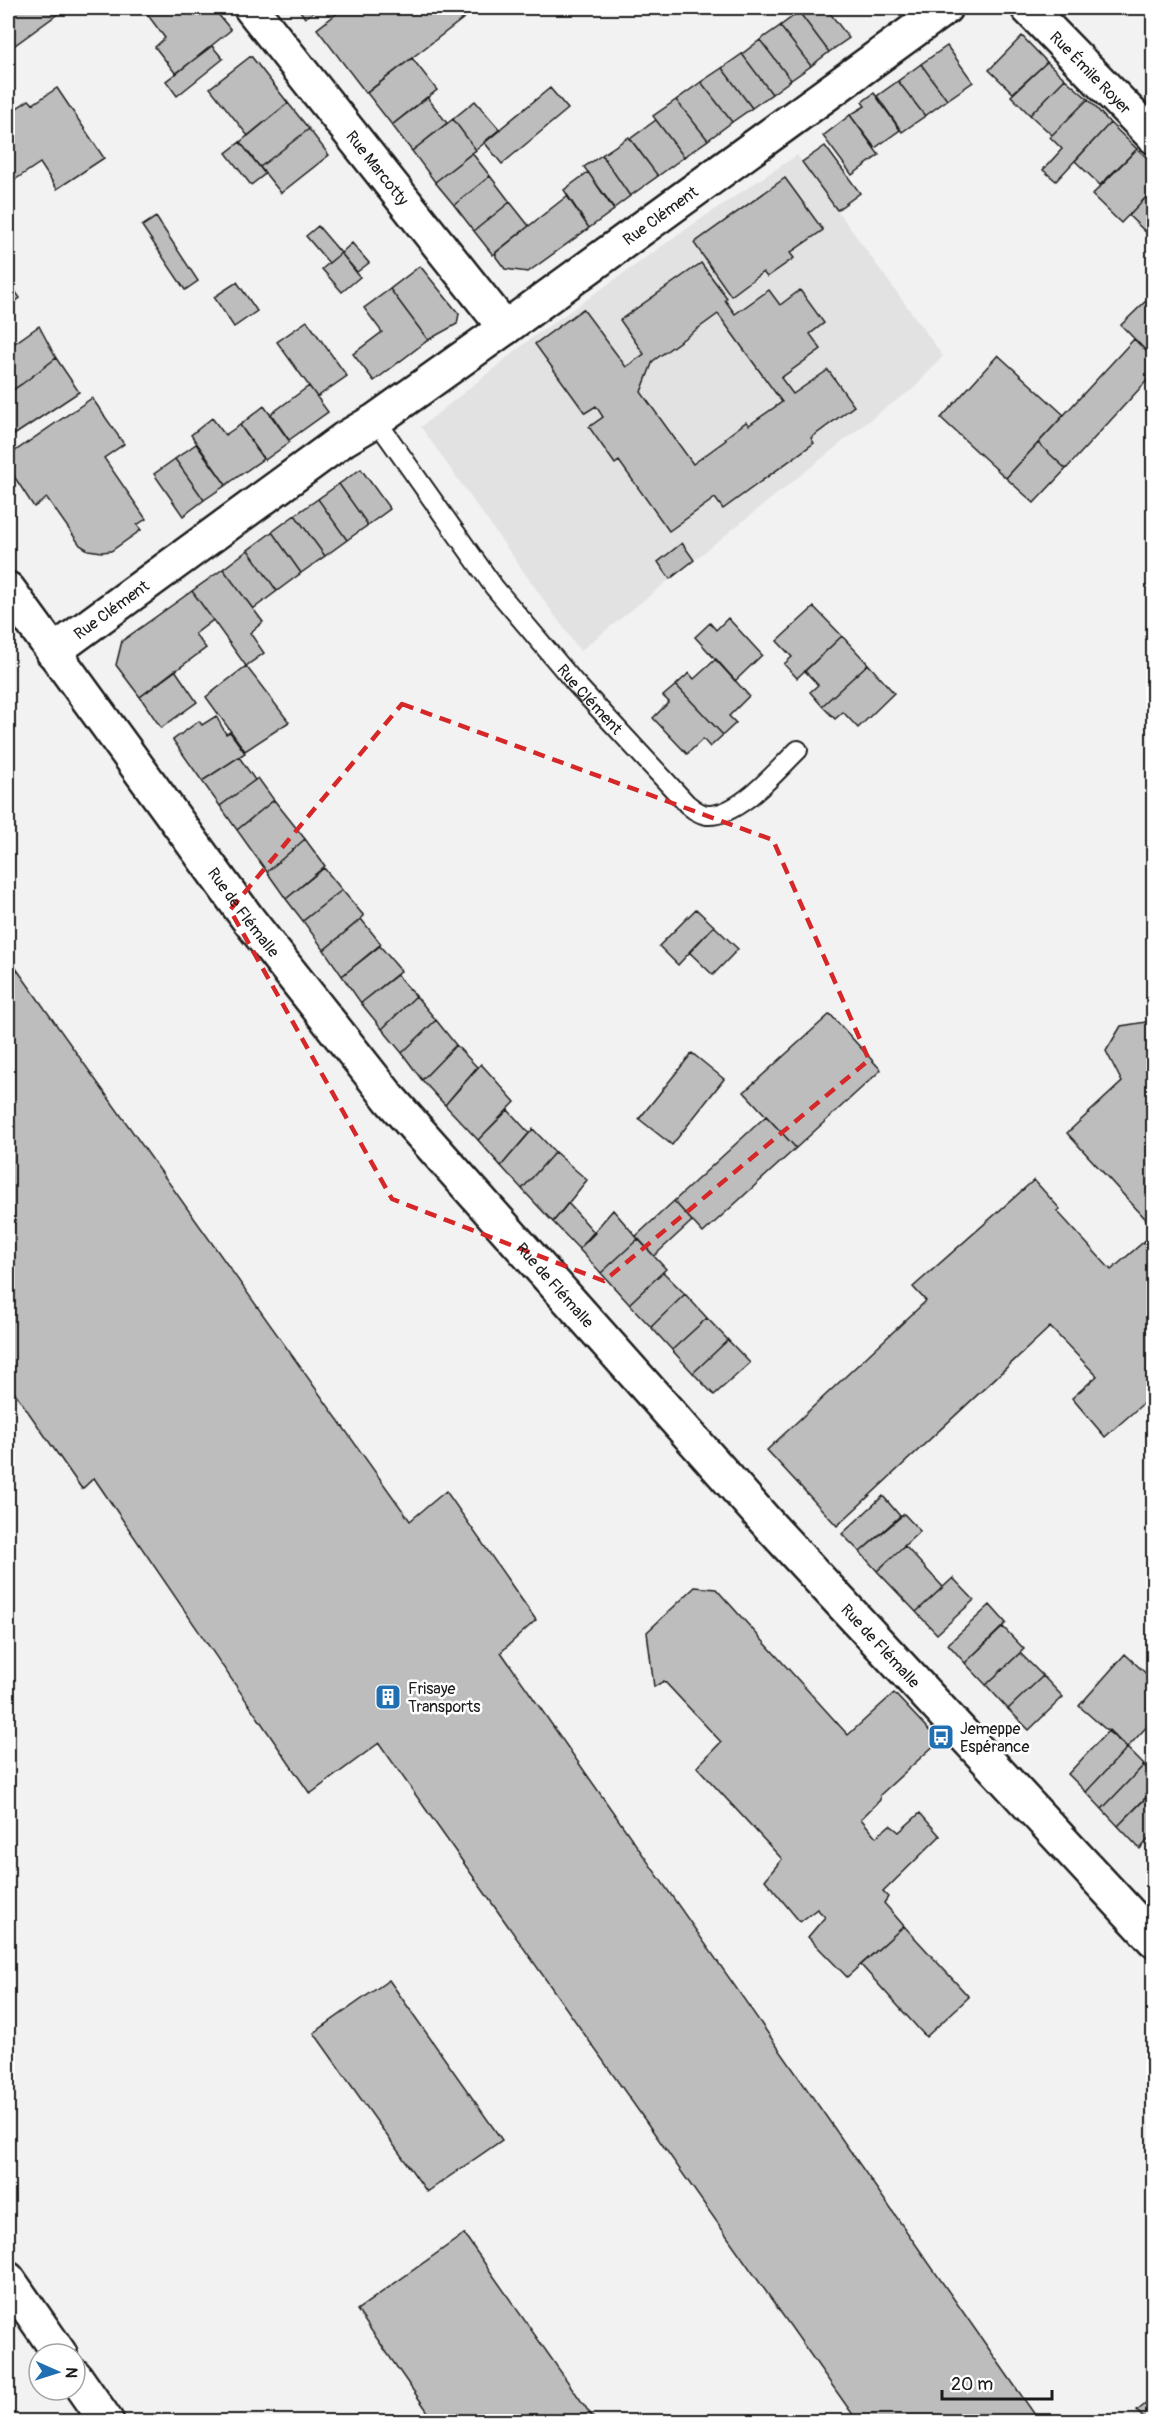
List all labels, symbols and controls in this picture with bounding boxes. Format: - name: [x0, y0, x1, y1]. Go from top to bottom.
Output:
- street label: Rue Émile Royer: [1045, 27, 1135, 119]
- street label: Rue Marcotty: [341, 127, 413, 210]
- street label: Rue Clément: [619, 182, 703, 250]
- street label: Rue Clément: [70, 576, 154, 644]
- street label: Rue Clément: [552, 660, 627, 739]
- street label: Rue de Flémalle: [203, 864, 283, 962]
- street label: Rue de Flémalle: [511, 1239, 598, 1332]
- street label: Rue de Flémalle: [836, 1600, 924, 1692]
- place label: Frisaye Transports: [408, 1679, 480, 1717]
- building icon: Frisaye Transports: [373, 1682, 403, 1712]
- place label: Jemeppe Espérance: [960, 1719, 1029, 1757]
- bus stop icon: Jemeppe Espérance: [926, 1722, 956, 1752]
- north arrow: [27, 2342, 87, 2402]
- scale bar: [942, 2363, 1052, 2401]
- text: N: [61, 2367, 81, 2379]
- text: 20 m: [951, 2373, 993, 2396]

